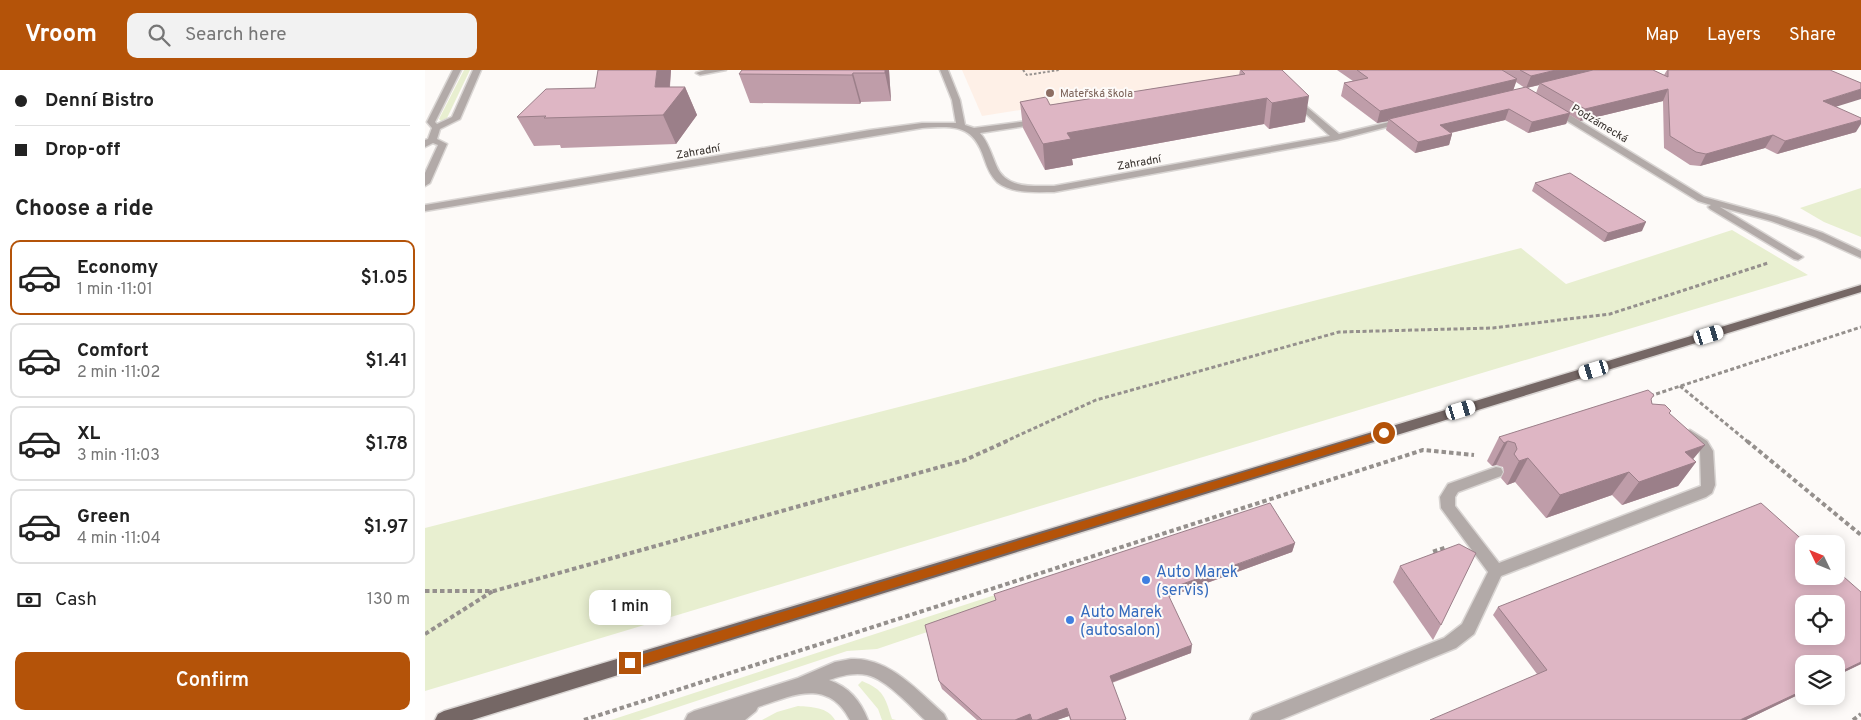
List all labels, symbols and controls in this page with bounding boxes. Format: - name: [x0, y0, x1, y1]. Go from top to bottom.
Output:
- search box: [127, 13, 477, 58]
- text: Vroom: [25, 20, 97, 50]
- icon: search: [145, 21, 173, 49]
- text: Search here: [185, 23, 287, 47]
- text: Map: [1645, 24, 1679, 47]
- text: Layers: [1707, 24, 1761, 47]
- text: Share: [1789, 24, 1836, 47]
- marker: Mateřská škola: [1044, 87, 1056, 99]
- place label: Mateřská škola: [1060, 87, 1133, 101]
- text: Denní Bistro: [45, 89, 154, 113]
- street label: Podzámecká: [1569, 101, 1630, 146]
- text: Drop-off: [45, 138, 120, 162]
- street label: Zahradní: [675, 141, 722, 163]
- street label: Zahradní: [1116, 152, 1163, 174]
- text: Choose a ride: [15, 196, 153, 223]
- icon: car: [17, 255, 62, 300]
- text: Economy: [77, 256, 158, 280]
- text: $1.05: [361, 266, 408, 290]
- text: 1 min · 11:01: [77, 280, 153, 300]
- car: [1692, 323, 1725, 347]
- icon: car: [17, 338, 62, 383]
- text: Comfort: [77, 339, 149, 363]
- text: $1.41: [365, 349, 408, 373]
- car: [1577, 358, 1610, 382]
- text: 2 min · 11:02: [77, 363, 160, 383]
- car: [1444, 398, 1477, 422]
- icon: car: [17, 421, 62, 466]
- text: XL: [77, 422, 100, 446]
- route start: [1373, 422, 1395, 444]
- text: $1.78: [365, 432, 408, 456]
- text: 3 min · 11:03: [77, 446, 160, 466]
- icon: car: [17, 504, 62, 549]
- text: Green: [77, 505, 130, 529]
- text: $1.97: [363, 515, 408, 539]
- text: 4 min · 11:04: [77, 529, 161, 549]
- north arrow: [1795, 535, 1845, 585]
- map controls: [1795, 535, 1845, 705]
- place label: Auto Marek (servis): [1156, 563, 1238, 601]
- marker: Auto Marek (servis): [1140, 574, 1152, 586]
- icon: cash: [15, 586, 43, 614]
- text: Cash: [55, 588, 97, 612]
- text: 130 m: [367, 590, 410, 610]
- callout: 1 min: [589, 590, 671, 626]
- button: locate: [1795, 595, 1845, 645]
- text: 1 min: [611, 597, 649, 617]
- place label: Auto Marek (autosalon): [1080, 603, 1162, 641]
- marker: Auto Marek (autosalon): [1064, 614, 1076, 626]
- button: Confirm: [15, 652, 410, 710]
- route end: [619, 652, 641, 674]
- button: layers: [1795, 655, 1845, 705]

